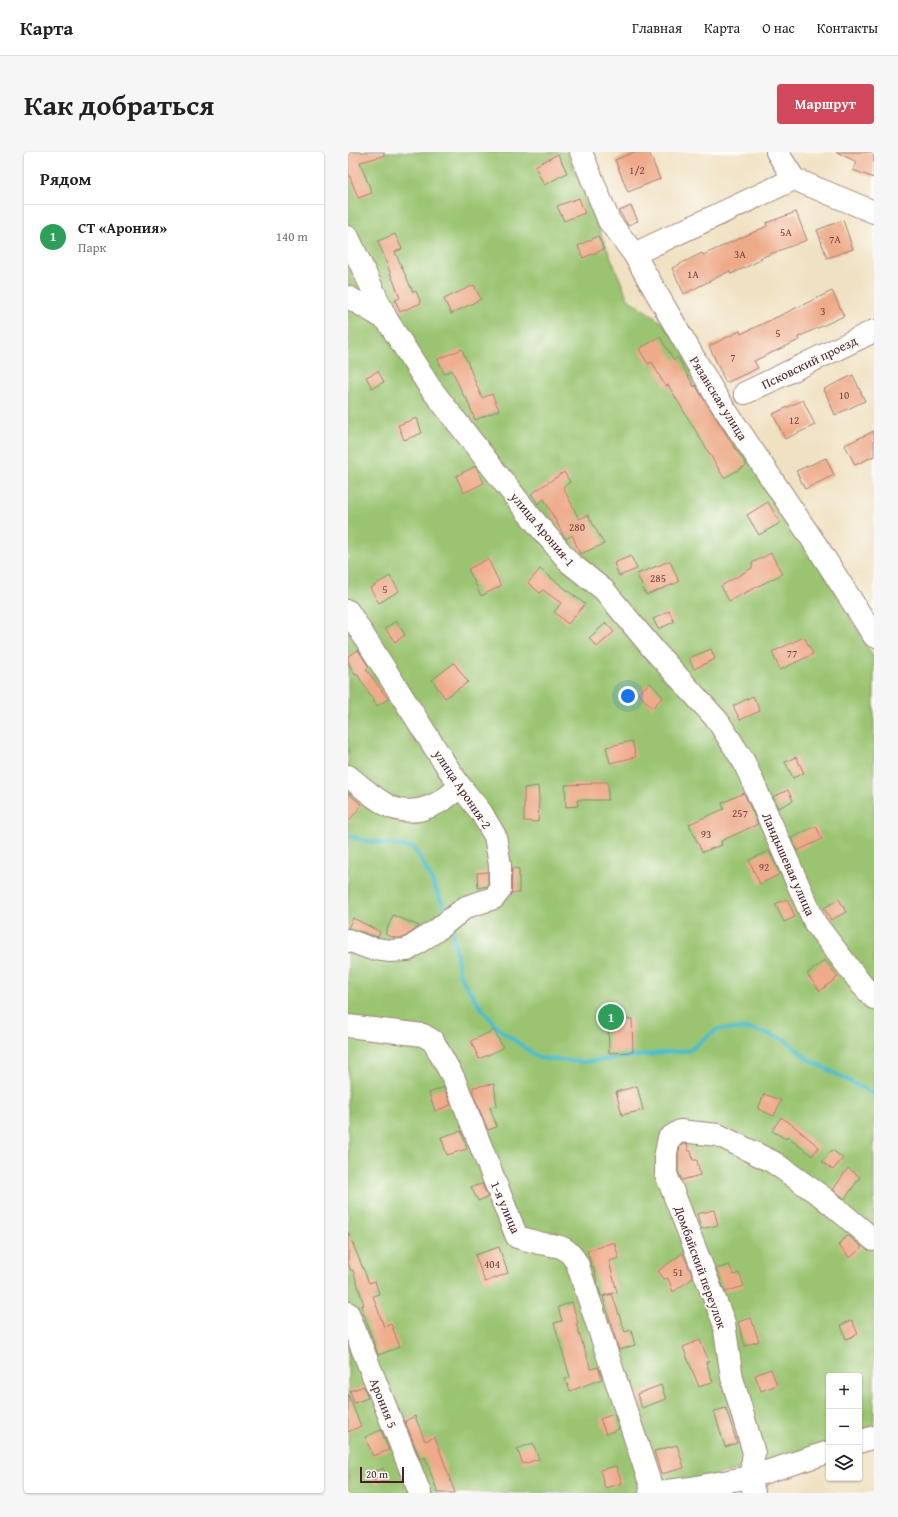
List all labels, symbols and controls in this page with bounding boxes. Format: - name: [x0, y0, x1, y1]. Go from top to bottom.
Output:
- text: Карта: [20, 14, 73, 42]
- text: Главная: [632, 18, 682, 38]
- text: Карта: [704, 18, 740, 38]
- text: О нас: [762, 18, 795, 38]
- text: Контакты: [817, 18, 878, 38]
- text: Как добраться: [24, 84, 214, 125]
- button: Маршрут: [777, 84, 874, 124]
- house number: 1/2: [629, 162, 645, 178]
- text: Рядом: [40, 166, 91, 191]
- text: СТ «Арония»: [78, 217, 167, 238]
- house number: 5А: [780, 224, 792, 240]
- text: 1: [50, 227, 56, 246]
- text: 140 m: [276, 227, 308, 246]
- house number: 7А: [829, 231, 841, 247]
- text: Парк: [78, 238, 106, 257]
- house number: 3А: [734, 246, 746, 262]
- house number: 1А: [687, 266, 699, 282]
- house number: 3: [820, 303, 826, 319]
- house number: 5: [775, 325, 781, 341]
- street label: Псковский проезд: [758, 331, 860, 394]
- house number: 7: [730, 349, 736, 365]
- street label: Рязанская улица: [685, 352, 753, 445]
- house number: 10: [839, 387, 849, 403]
- house number: 12: [789, 412, 799, 428]
- street label: улица Арония-1: [505, 487, 579, 571]
- house number: 280: [569, 519, 585, 535]
- house number: 285: [650, 570, 666, 586]
- house number: 5: [382, 581, 388, 597]
- house number: 77: [787, 645, 797, 661]
- your location: [618, 686, 638, 706]
- street label: улица Арония-2: [428, 745, 496, 833]
- house number: 257: [732, 805, 748, 821]
- street label: Ландышевая улица: [757, 810, 820, 920]
- house number: 93: [701, 826, 711, 842]
- house number: 92: [759, 859, 769, 875]
- pin: 1: [598, 1002, 624, 1032]
- street label: 1-я улица: [486, 1178, 525, 1237]
- street label: Домбайский переулок: [669, 1202, 732, 1331]
- house number: 404: [484, 1256, 500, 1272]
- house number: 51: [673, 1264, 683, 1280]
- map controls: [826, 1373, 862, 1481]
- button: +: [826, 1373, 862, 1409]
- street label: Арония 5: [365, 1375, 402, 1431]
- button: −: [826, 1409, 862, 1445]
- button: layers: [826, 1445, 862, 1481]
- scale bar: [360, 1465, 404, 1484]
- text: 20 m: [366, 1466, 388, 1482]

